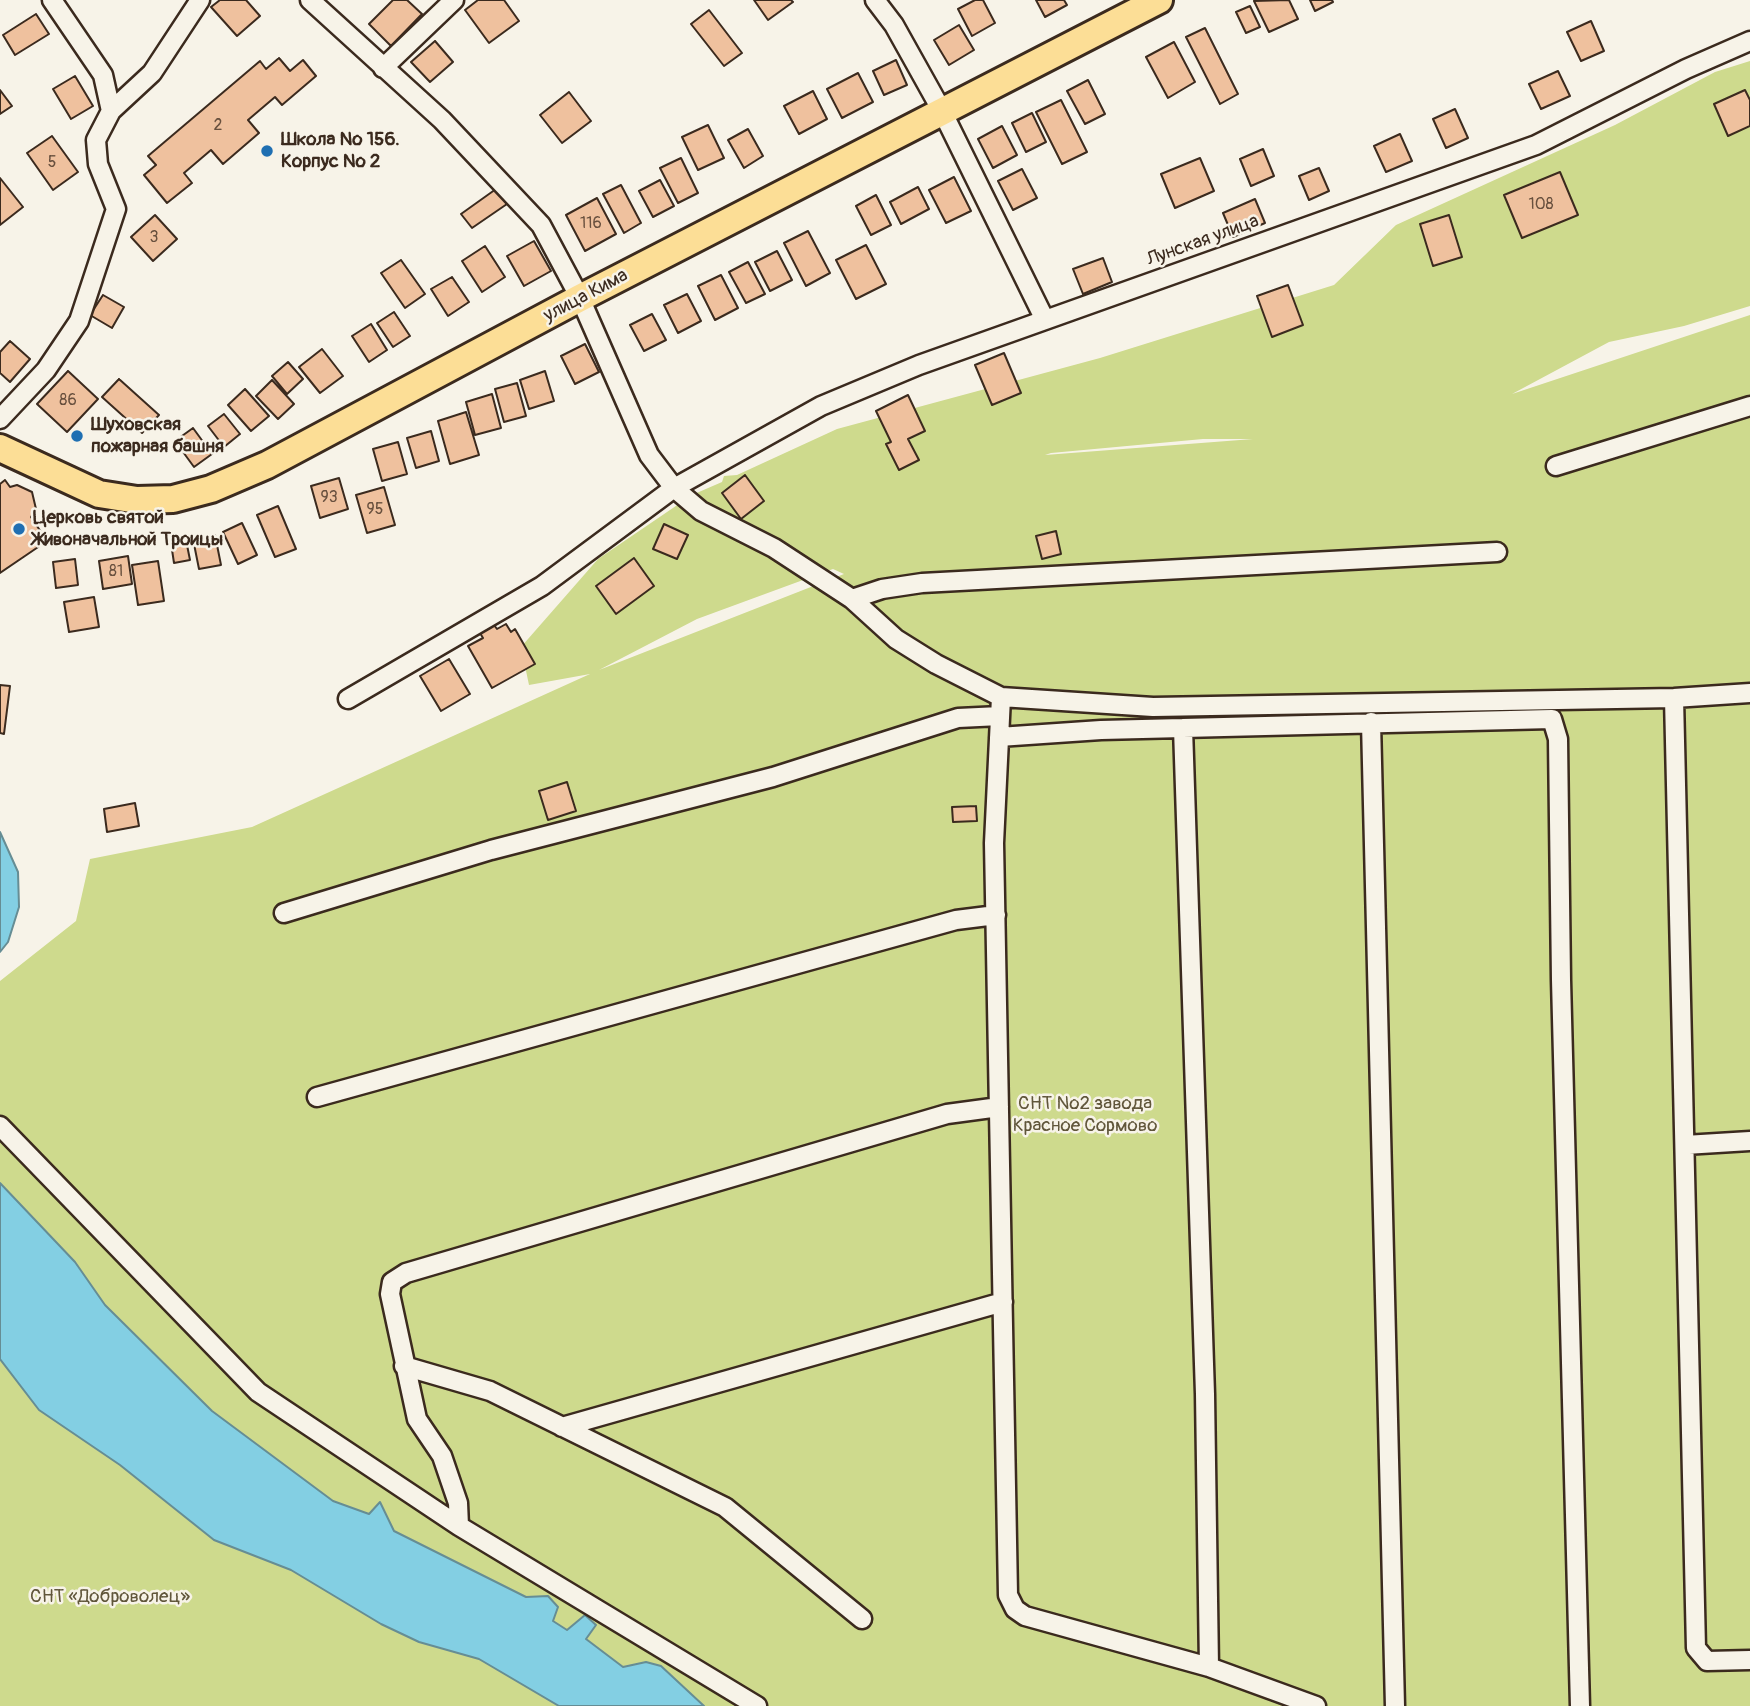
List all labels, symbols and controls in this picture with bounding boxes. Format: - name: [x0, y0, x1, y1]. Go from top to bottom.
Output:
- house number: 2: [214, 116, 222, 136]
- place label: Школа № 156. Корпус № 2: [281, 129, 400, 173]
- marker: Школа № 156. Корпус № 2: [259, 143, 275, 159]
- house number: 5: [48, 153, 56, 173]
- house number: 108: [1528, 195, 1554, 215]
- street label: Лунская улица: [1144, 210, 1262, 272]
- house number: 116: [580, 214, 602, 234]
- house number: 3: [150, 228, 158, 248]
- street label: улица Кима: [540, 264, 632, 328]
- house number: 86: [59, 391, 77, 411]
- place label: Шуховская пожарная башня: [91, 414, 224, 458]
- marker: Шуховская пожарная башня: [69, 428, 85, 444]
- house number: 93: [320, 488, 338, 508]
- house number: 95: [367, 500, 383, 520]
- place label: Церковь святой Живоначальной Троицы: [33, 507, 223, 551]
- marker: Церковь святой Живоначальной Троицы: [11, 521, 27, 537]
- house number: 81: [109, 562, 123, 582]
- park label: СНТ №2 завода Красное Сормово: [1013, 1093, 1157, 1137]
- park label: СНТ «Доброволец»: [30, 1586, 190, 1608]

